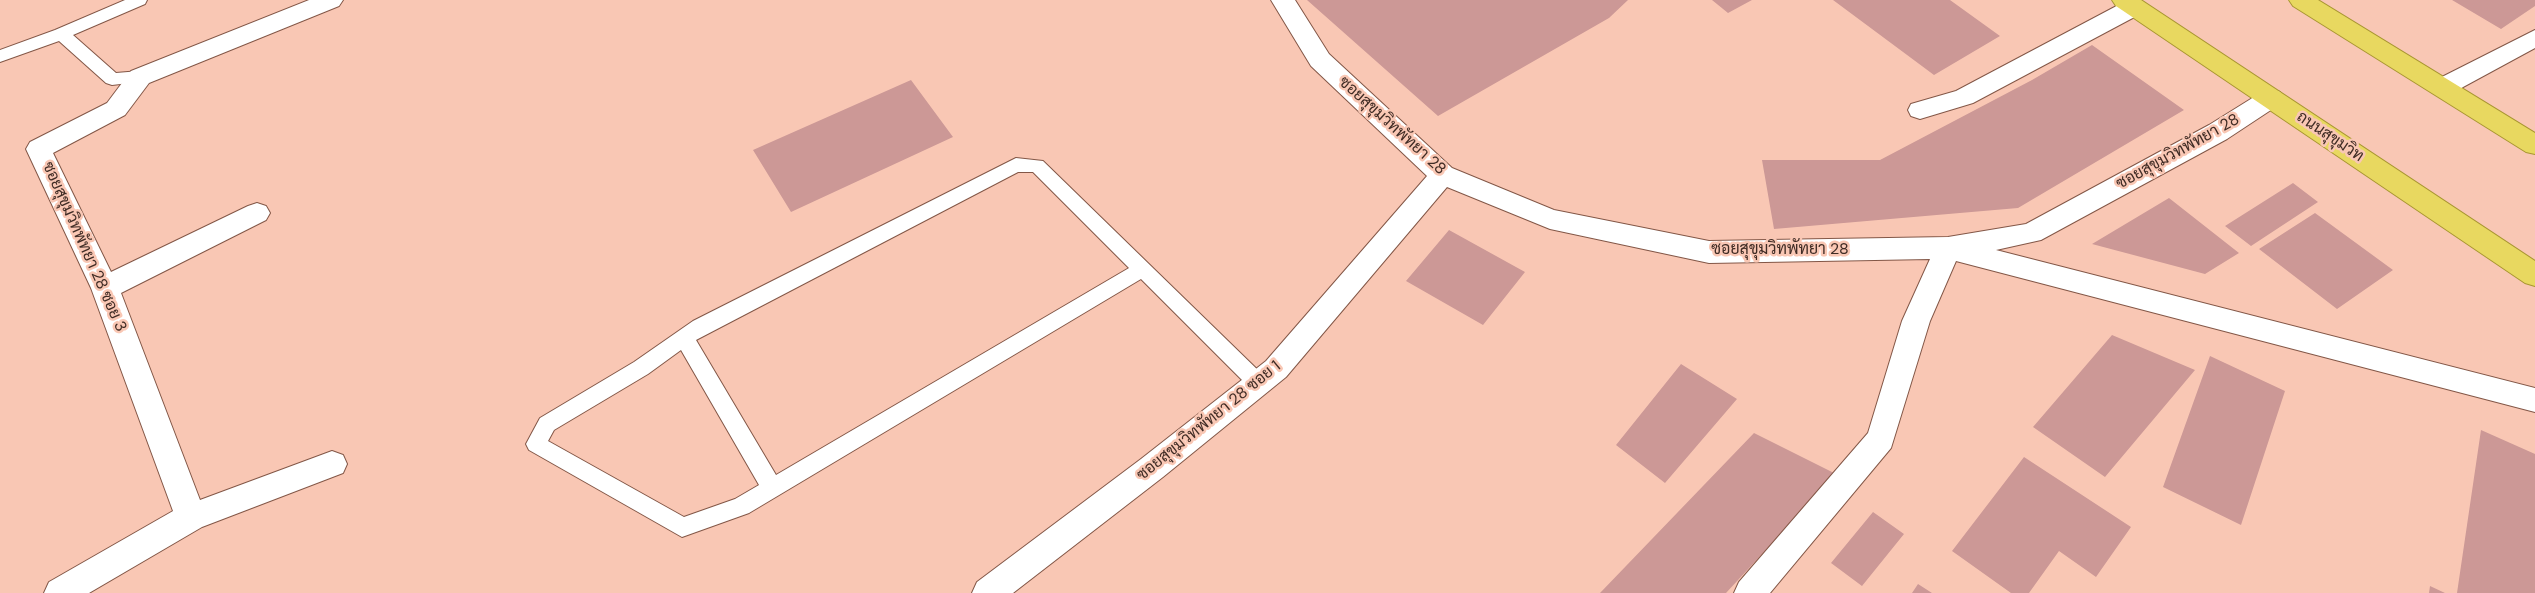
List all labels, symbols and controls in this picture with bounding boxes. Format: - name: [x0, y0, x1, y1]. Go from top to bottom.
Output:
- street label: ซอยสุขุมวิทพัทยา 28: [1334, 73, 1450, 179]
- street label: ถนนสุขุมวิท: [2293, 108, 2367, 166]
- street label: ซอยสุขุมวิทพัทยา 28: [2113, 110, 2243, 194]
- street label: ซอยสุขุมวิทพัทยา 28 ซอย 3: [38, 159, 130, 335]
- street label: ซอยสุขุมวิทพัทยา 28: [1711, 240, 1849, 260]
- street label: ซอยสุขุมวิทพัทยา 28 ซอย 1: [1133, 357, 1285, 485]

